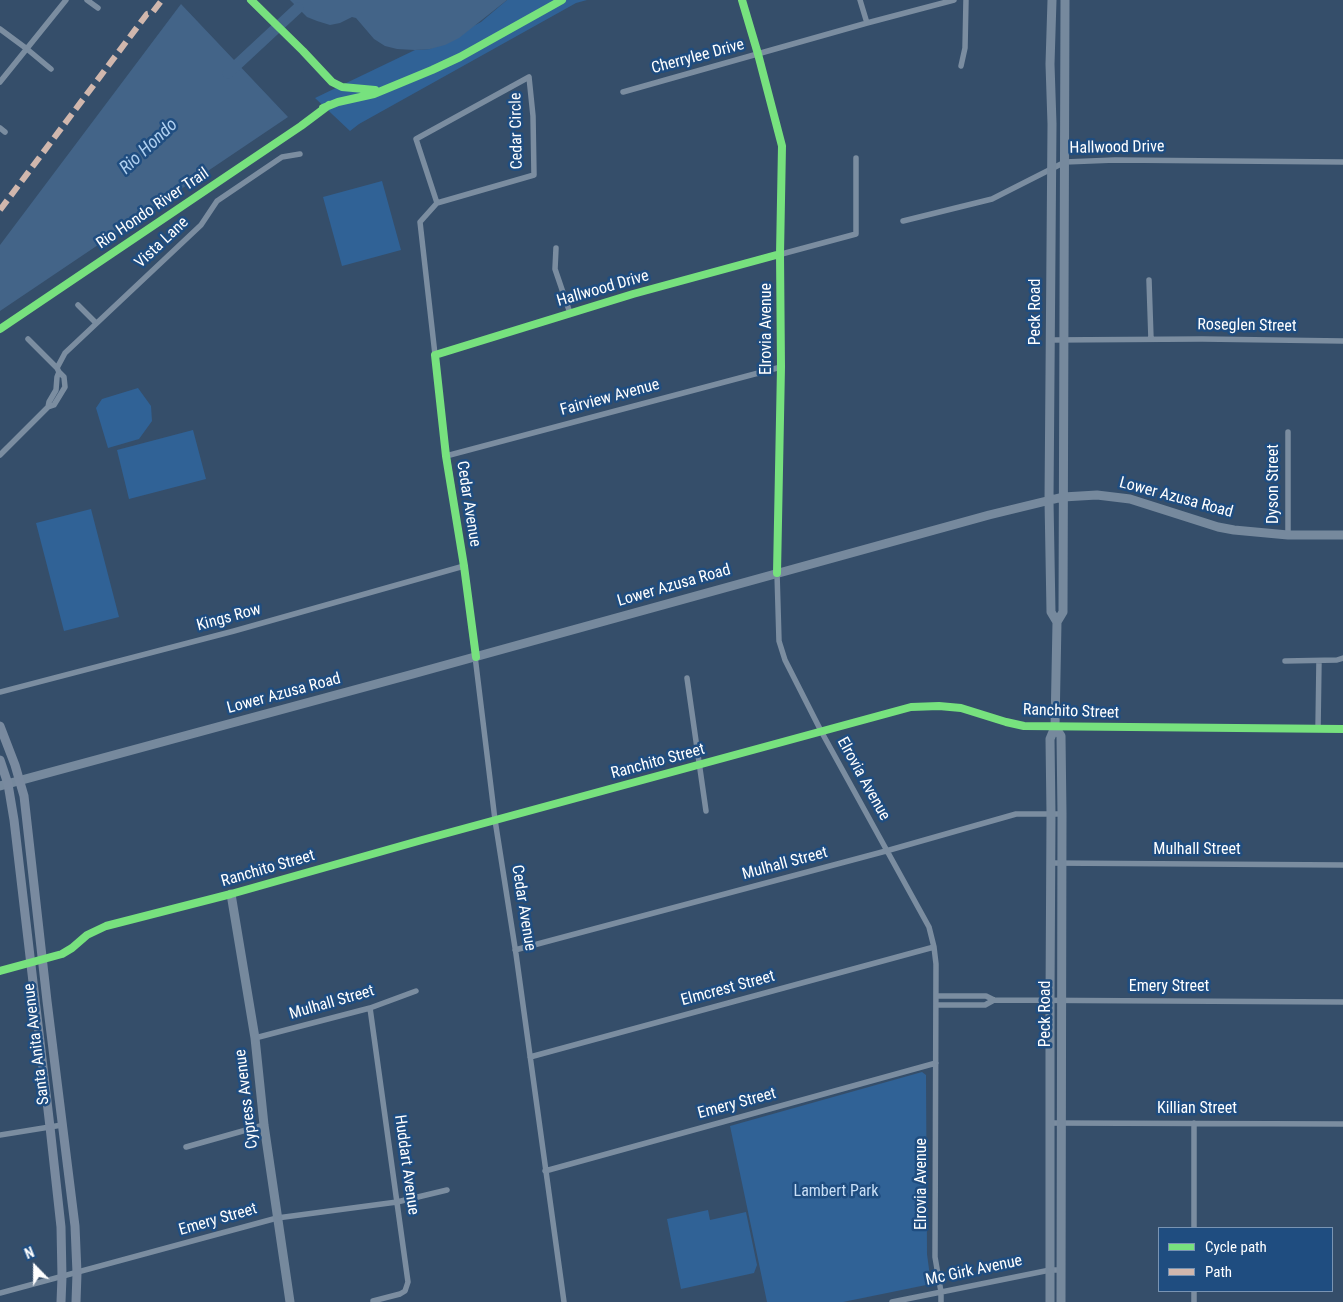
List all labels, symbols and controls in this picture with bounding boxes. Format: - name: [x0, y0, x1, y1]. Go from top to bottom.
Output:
- street label: Cherrylee Drive: [650, 35, 746, 79]
- street label: Cedar Circle: [507, 92, 527, 170]
- water label: Rio Hondo: [115, 115, 183, 179]
- street label: Hallwood Drive: [1069, 138, 1165, 158]
- street label: Rio Hondo River Trail: [93, 164, 213, 254]
- street label: Vista Lane: [131, 213, 193, 273]
- street label: Hallwood Drive: [555, 267, 651, 311]
- street label: Peck Road: [1026, 279, 1046, 345]
- street label: Elrovia Avenue: [757, 283, 777, 375]
- street label: Roseglen Street: [1197, 316, 1297, 336]
- street label: Fairview Avenue: [558, 376, 662, 420]
- street label: Dyson Street: [1264, 444, 1284, 524]
- street label: Cedar Avenue: [452, 460, 484, 548]
- street label: Lower Azusa Road: [1117, 474, 1235, 522]
- street label: Lower Azusa Road: [615, 561, 733, 611]
- street label: Kings Row: [195, 600, 263, 636]
- street label: Lower Azusa Road: [225, 670, 343, 718]
- street label: Ranchito Street: [1022, 701, 1120, 723]
- street label: Elrovia Avenue: [832, 734, 894, 824]
- street label: Ranchito Street: [609, 740, 707, 784]
- street label: Mulhall Street: [1153, 840, 1241, 860]
- street label: Mulhall Street: [740, 843, 830, 885]
- street label: Ranchito Street: [219, 846, 317, 892]
- street label: Cedar Avenue: [507, 864, 539, 952]
- street label: Elmcrest Street: [679, 967, 777, 1011]
- street label: Emery Street: [1129, 977, 1209, 997]
- street label: Peck Road: [1036, 981, 1056, 1047]
- street label: Santa Anita Avenue: [20, 982, 54, 1106]
- street label: Mulhall Street: [287, 982, 377, 1024]
- street label: Cypress Avenue: [231, 1048, 263, 1150]
- street label: Emery Street: [696, 1084, 778, 1124]
- street label: Killian Street: [1157, 1099, 1237, 1119]
- street label: Huddart Avenue: [389, 1114, 423, 1216]
- street label: Elrovia Avenue: [912, 1138, 932, 1230]
- park label: Lambert Park: [794, 1182, 878, 1202]
- street label: Emery Street: [177, 1200, 259, 1240]
- legend: [1158, 1227, 1333, 1292]
- text: Cycle path: [1205, 1238, 1267, 1256]
- north arrow: [10, 1242, 60, 1292]
- text: N: [22, 1244, 36, 1262]
- street label: Mc Girk Avenue: [924, 1251, 1024, 1291]
- text: Path: [1205, 1263, 1232, 1281]

